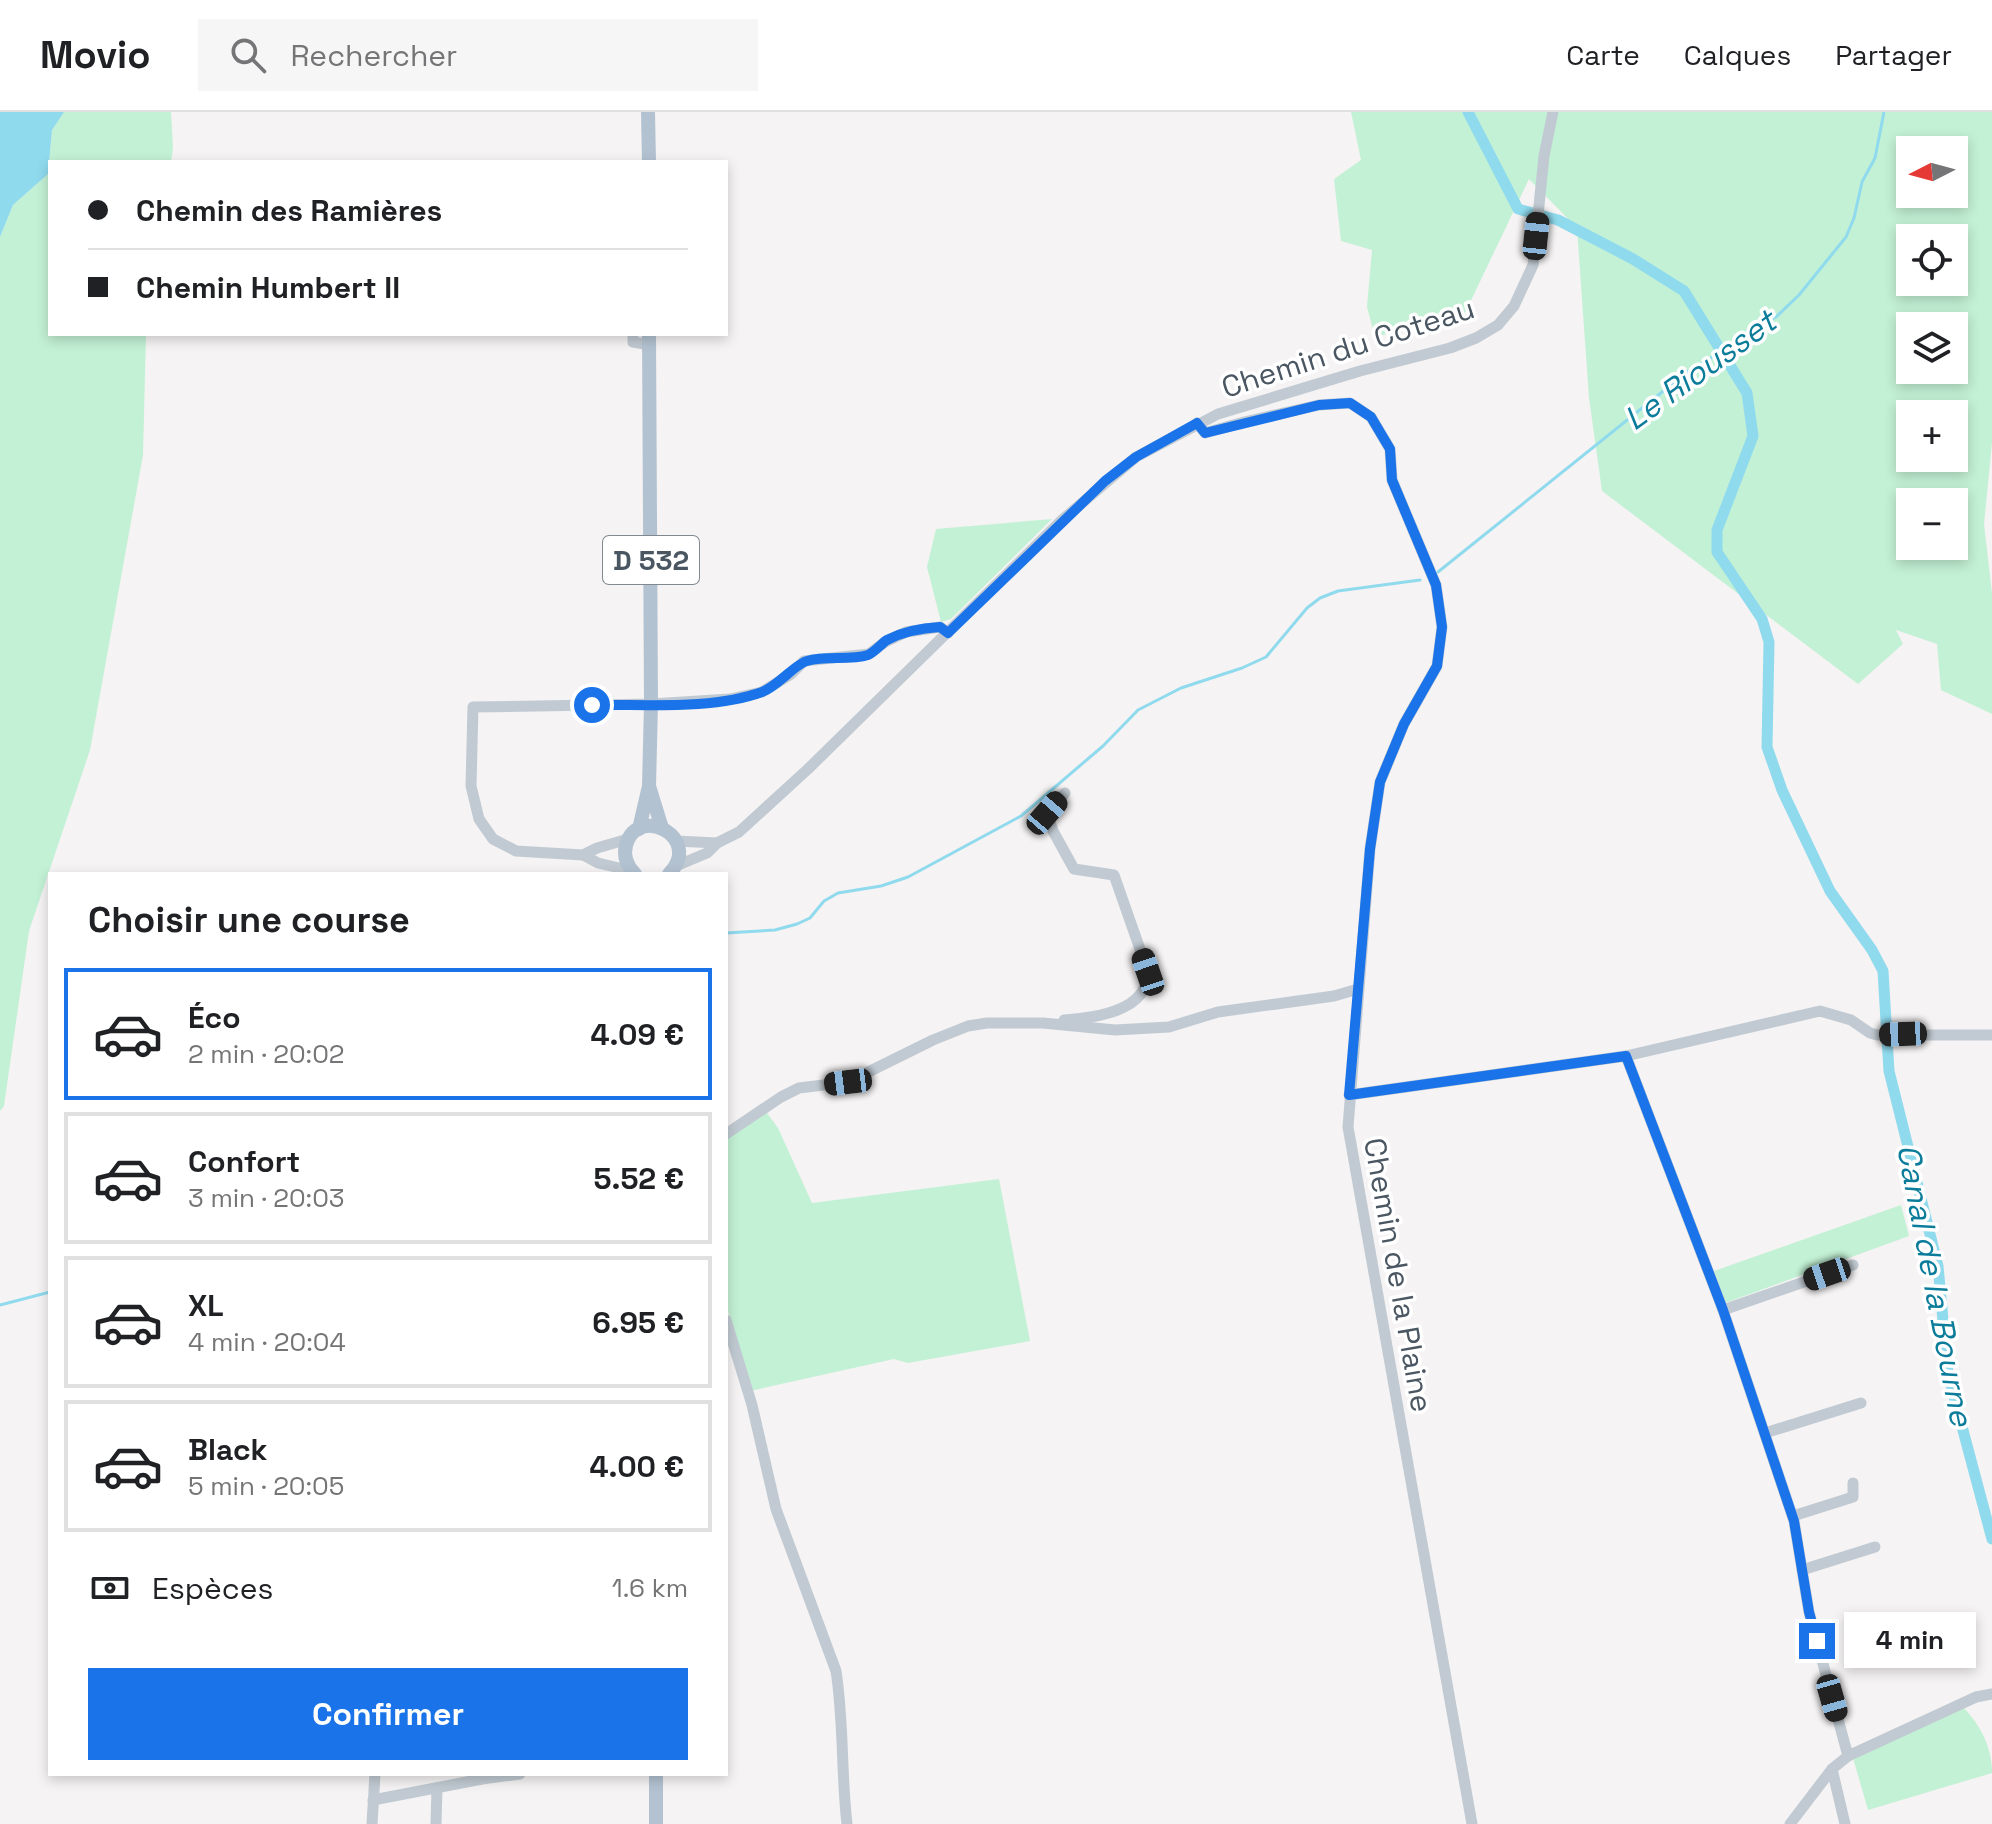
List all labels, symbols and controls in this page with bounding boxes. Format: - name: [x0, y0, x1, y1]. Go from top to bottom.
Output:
- search box: [198, 19, 758, 91]
- text: Movio: [40, 31, 150, 79]
- icon: search: [226, 33, 270, 77]
- text: Rechercher: [290, 36, 457, 75]
- text: Carte: [1566, 37, 1640, 73]
- text: Calques: [1684, 37, 1791, 73]
- text: Partager: [1835, 37, 1952, 73]
- north arrow: [1896, 136, 1968, 208]
- map controls: [1896, 136, 1968, 560]
- text: Chemin des Ramières: [136, 191, 442, 230]
- car: [1522, 211, 1550, 261]
- button: locate: [1896, 224, 1968, 296]
- text: Chemin Humbert II: [136, 268, 400, 307]
- street label: Chemin du Coteau: [1217, 288, 1479, 407]
- water label: Le Riousset: [1616, 299, 1787, 439]
- button: layers: [1896, 312, 1968, 384]
- button: +: [1896, 400, 1968, 472]
- button: −: [1896, 488, 1968, 560]
- road number: D 532: [603, 536, 699, 584]
- route start: [574, 687, 610, 723]
- car: [1022, 787, 1072, 839]
- text: Choisir une course: [88, 897, 410, 943]
- car: [1129, 945, 1167, 999]
- icon: car: [92, 998, 164, 1070]
- text: Éco: [188, 998, 241, 1037]
- text: 4.09 €: [590, 1015, 684, 1054]
- car: [1879, 1021, 1927, 1047]
- text: 2 min · 20:02: [188, 1037, 345, 1071]
- car: [823, 1067, 873, 1097]
- street label: Chemin de la Plaine: [1355, 1135, 1442, 1415]
- water label: Canal de la Bourne: [1888, 1141, 1982, 1430]
- icon: car: [92, 1142, 164, 1214]
- text: Confort: [188, 1142, 300, 1181]
- text: 5.52 €: [594, 1159, 684, 1198]
- text: 3 min · 20:03: [188, 1181, 345, 1215]
- car: [1800, 1255, 1854, 1293]
- icon: car: [92, 1286, 164, 1358]
- text: XL: [188, 1286, 224, 1325]
- text: 6.95 €: [592, 1303, 684, 1342]
- text: 4 min · 20:04: [188, 1325, 346, 1359]
- icon: car: [92, 1430, 164, 1502]
- text: Black: [188, 1430, 267, 1469]
- text: 4.00 €: [590, 1447, 684, 1486]
- text: 5 min · 20:05: [188, 1469, 344, 1503]
- icon: cash: [88, 1566, 132, 1610]
- text: Espèces: [152, 1569, 273, 1608]
- text: 1.6 km: [612, 1571, 688, 1605]
- callout: 4 min: [1845, 1613, 1977, 1669]
- route end: [1799, 1623, 1835, 1659]
- text: 4 min: [1876, 1623, 1944, 1657]
- button: Confirmer: [88, 1668, 688, 1760]
- car: [1814, 1672, 1850, 1724]

